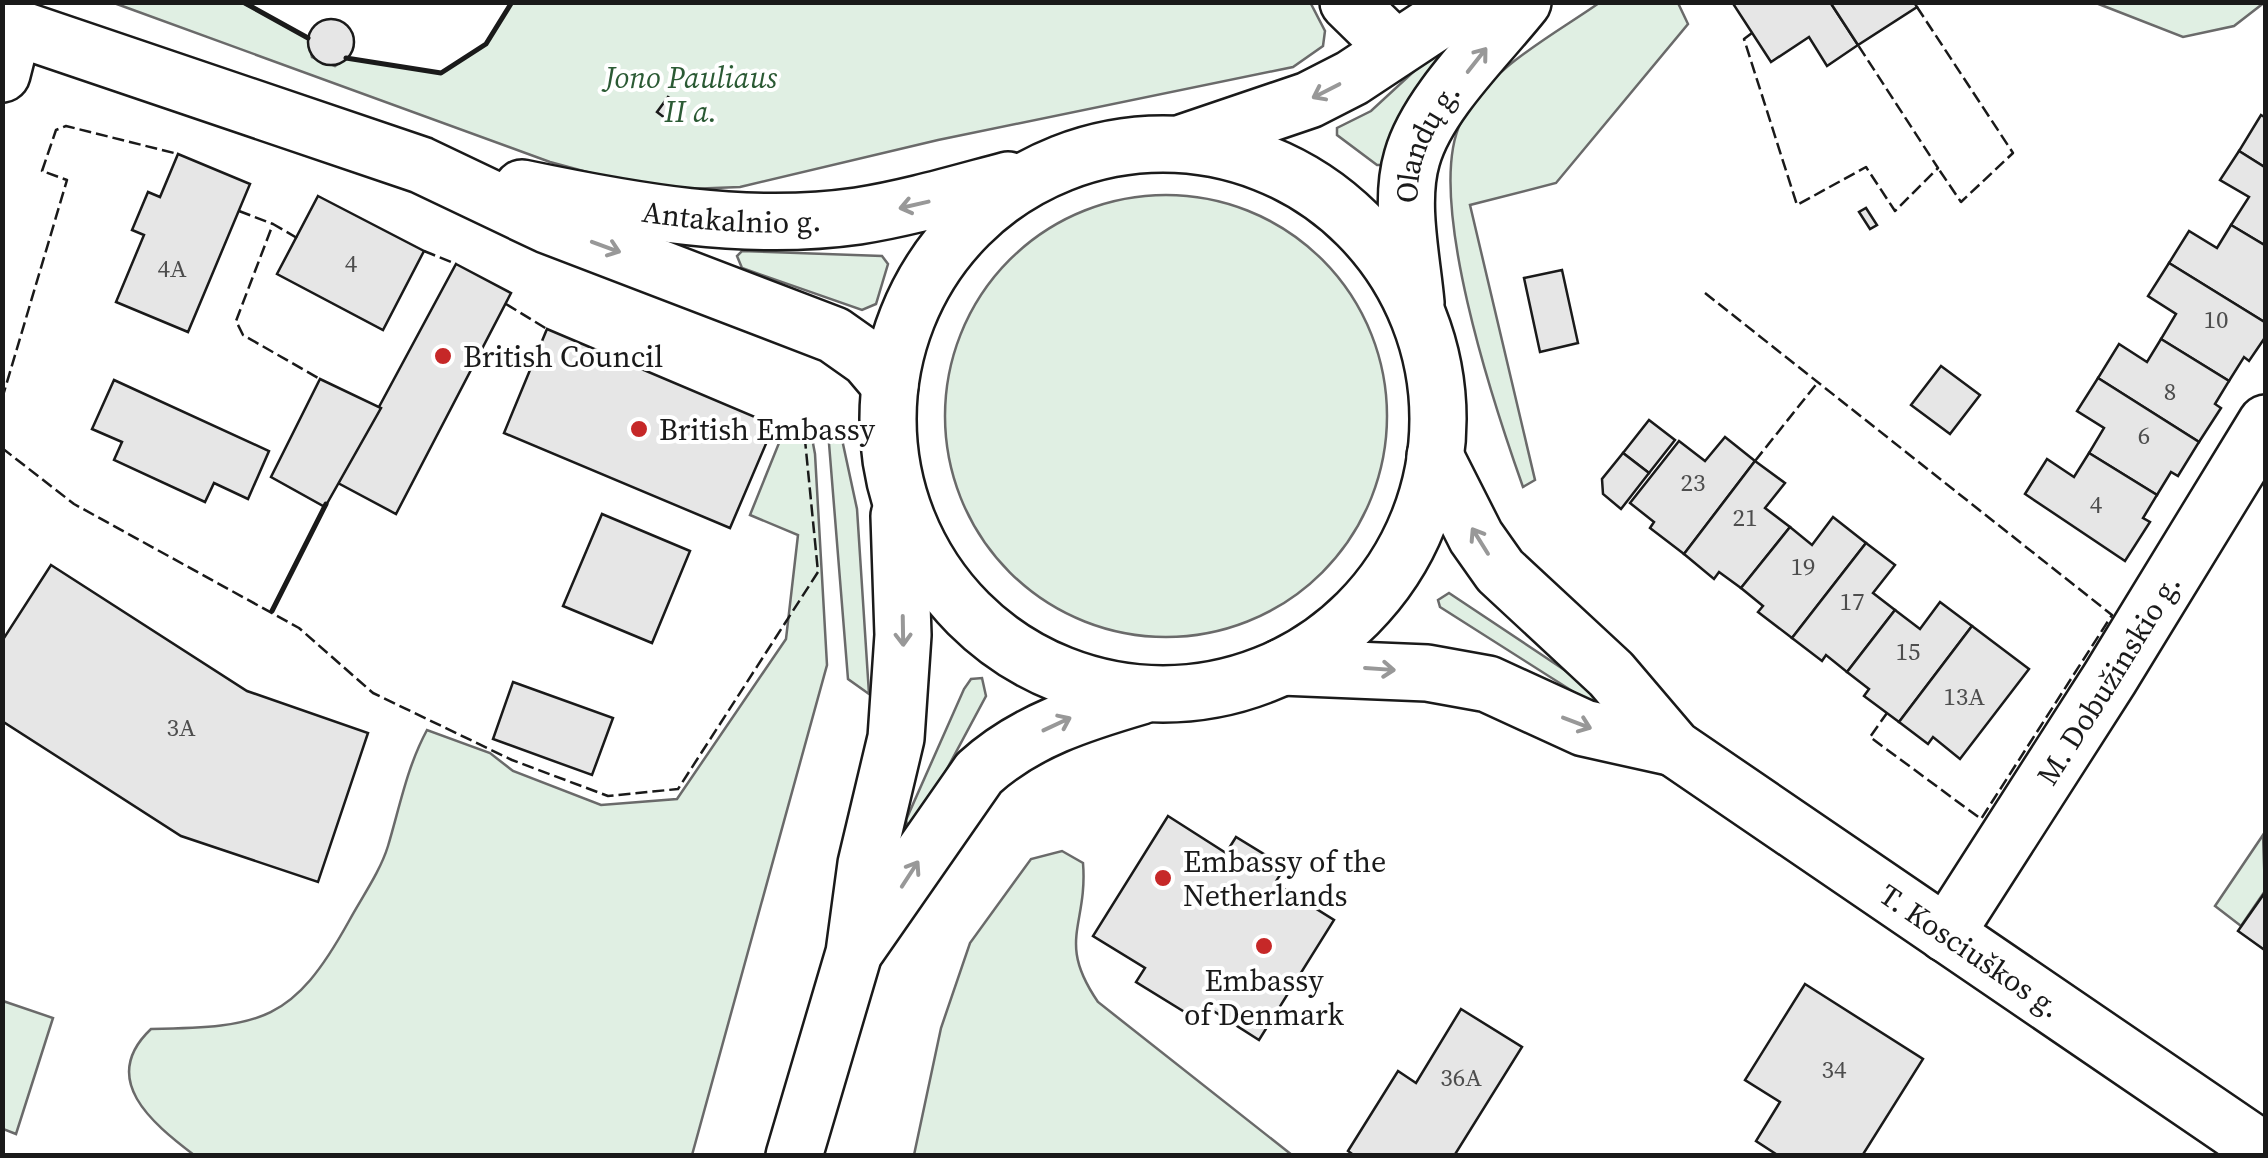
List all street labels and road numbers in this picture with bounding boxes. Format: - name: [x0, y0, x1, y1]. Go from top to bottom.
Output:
- street label: Olandų g.: [1386, 73, 1469, 204]
- street label: Antakalnio g.: [640, 190, 822, 242]
- street label: M. Dobužinskio g.: [2026, 566, 2190, 793]
- street label: T. Kosciuškos g.: [1872, 874, 2069, 1027]

